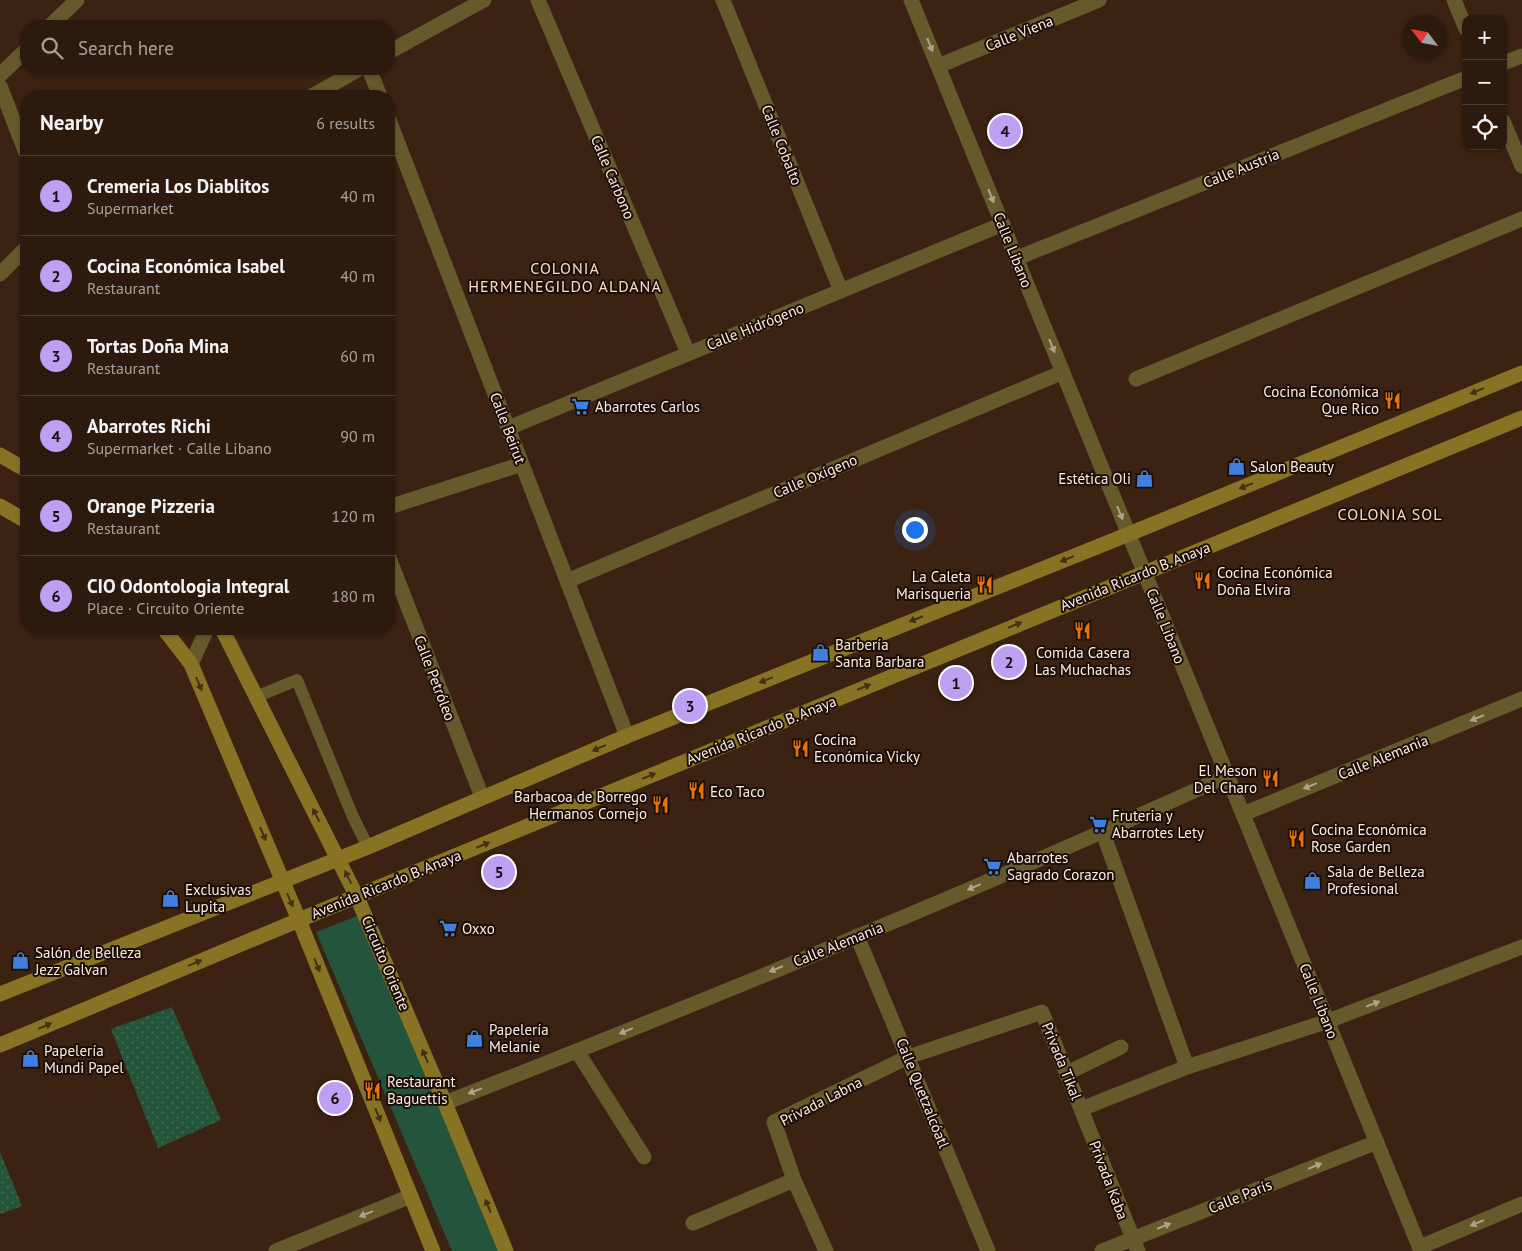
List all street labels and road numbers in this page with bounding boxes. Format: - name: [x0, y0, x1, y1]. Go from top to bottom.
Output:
- street label: Calle Viena: [982, 11, 1056, 55]
- street label: Calle Cobalto: [757, 102, 807, 188]
- street label: Calle Carbono: [587, 132, 639, 222]
- street label: Calle Austria: [1200, 144, 1282, 192]
- street label: Calle Libano: [989, 209, 1037, 291]
- street label: Calle Hidrógeno: [704, 298, 806, 354]
- street label: Calle Beirut: [486, 390, 530, 466]
- street label: Calle Oxígeno: [770, 450, 860, 502]
- street label: Avenida Ricardo B. Anaya: [1057, 537, 1213, 615]
- street label: Calle Libano: [1142, 585, 1190, 667]
- street label: Calle Petróleo: [410, 633, 460, 723]
- street label: Avenida Ricardo B. Anaya: [683, 691, 839, 769]
- street label: Calle Alemania: [1335, 730, 1431, 784]
- street label: Avenida Ricardo B. Anaya: [308, 845, 464, 923]
- street label: Circuito Oriente: [357, 913, 415, 1013]
- street label: Calle Alemania: [790, 917, 886, 971]
- street label: Calle Libano: [1295, 960, 1343, 1042]
- street label: Privada Tikal: [1038, 1019, 1086, 1103]
- street label: Calle Quetzalcóatl: [892, 1035, 954, 1151]
- street label: Privada Labna: [777, 1072, 865, 1130]
- street label: Privada Kaba: [1085, 1138, 1133, 1222]
- street label: Calle París: [1205, 1175, 1275, 1217]

